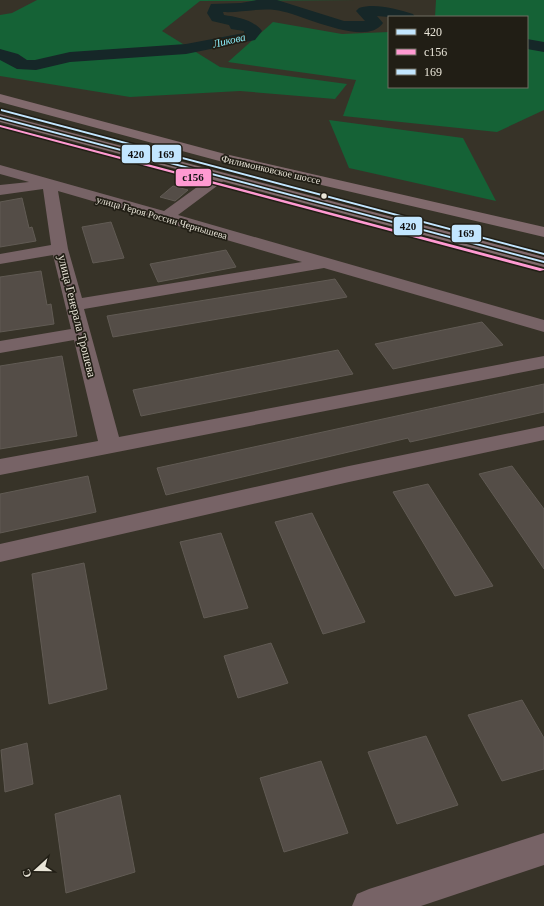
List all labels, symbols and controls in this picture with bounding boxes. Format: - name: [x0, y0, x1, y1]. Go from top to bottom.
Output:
- legend: [388, 16, 528, 88]
- text: 420: [424, 25, 442, 39]
- water label: Ликова: [210, 30, 247, 50]
- text: с156: [424, 45, 447, 59]
- text: 169: [424, 65, 442, 79]
- line badge: 420: [121, 144, 151, 164]
- line badge: 169: [151, 144, 182, 163]
- text: 420: [128, 148, 145, 160]
- text: 169: [158, 148, 175, 160]
- street label: Филимонковское шоссе: [220, 153, 322, 186]
- line badge: с156: [175, 168, 212, 187]
- text: с156: [182, 171, 204, 183]
- unlabelled marker: [319, 191, 329, 201]
- street label: улица Героя России Чернышева: [95, 194, 229, 242]
- line badge: 420: [393, 216, 423, 236]
- text: 420: [400, 220, 417, 232]
- line badge: 169: [451, 224, 482, 243]
- text: 169: [458, 227, 475, 239]
- street label: улица Генерала Трошева: [55, 253, 99, 379]
- north arrow: [16, 850, 56, 890]
- text: С: [20, 868, 34, 879]

